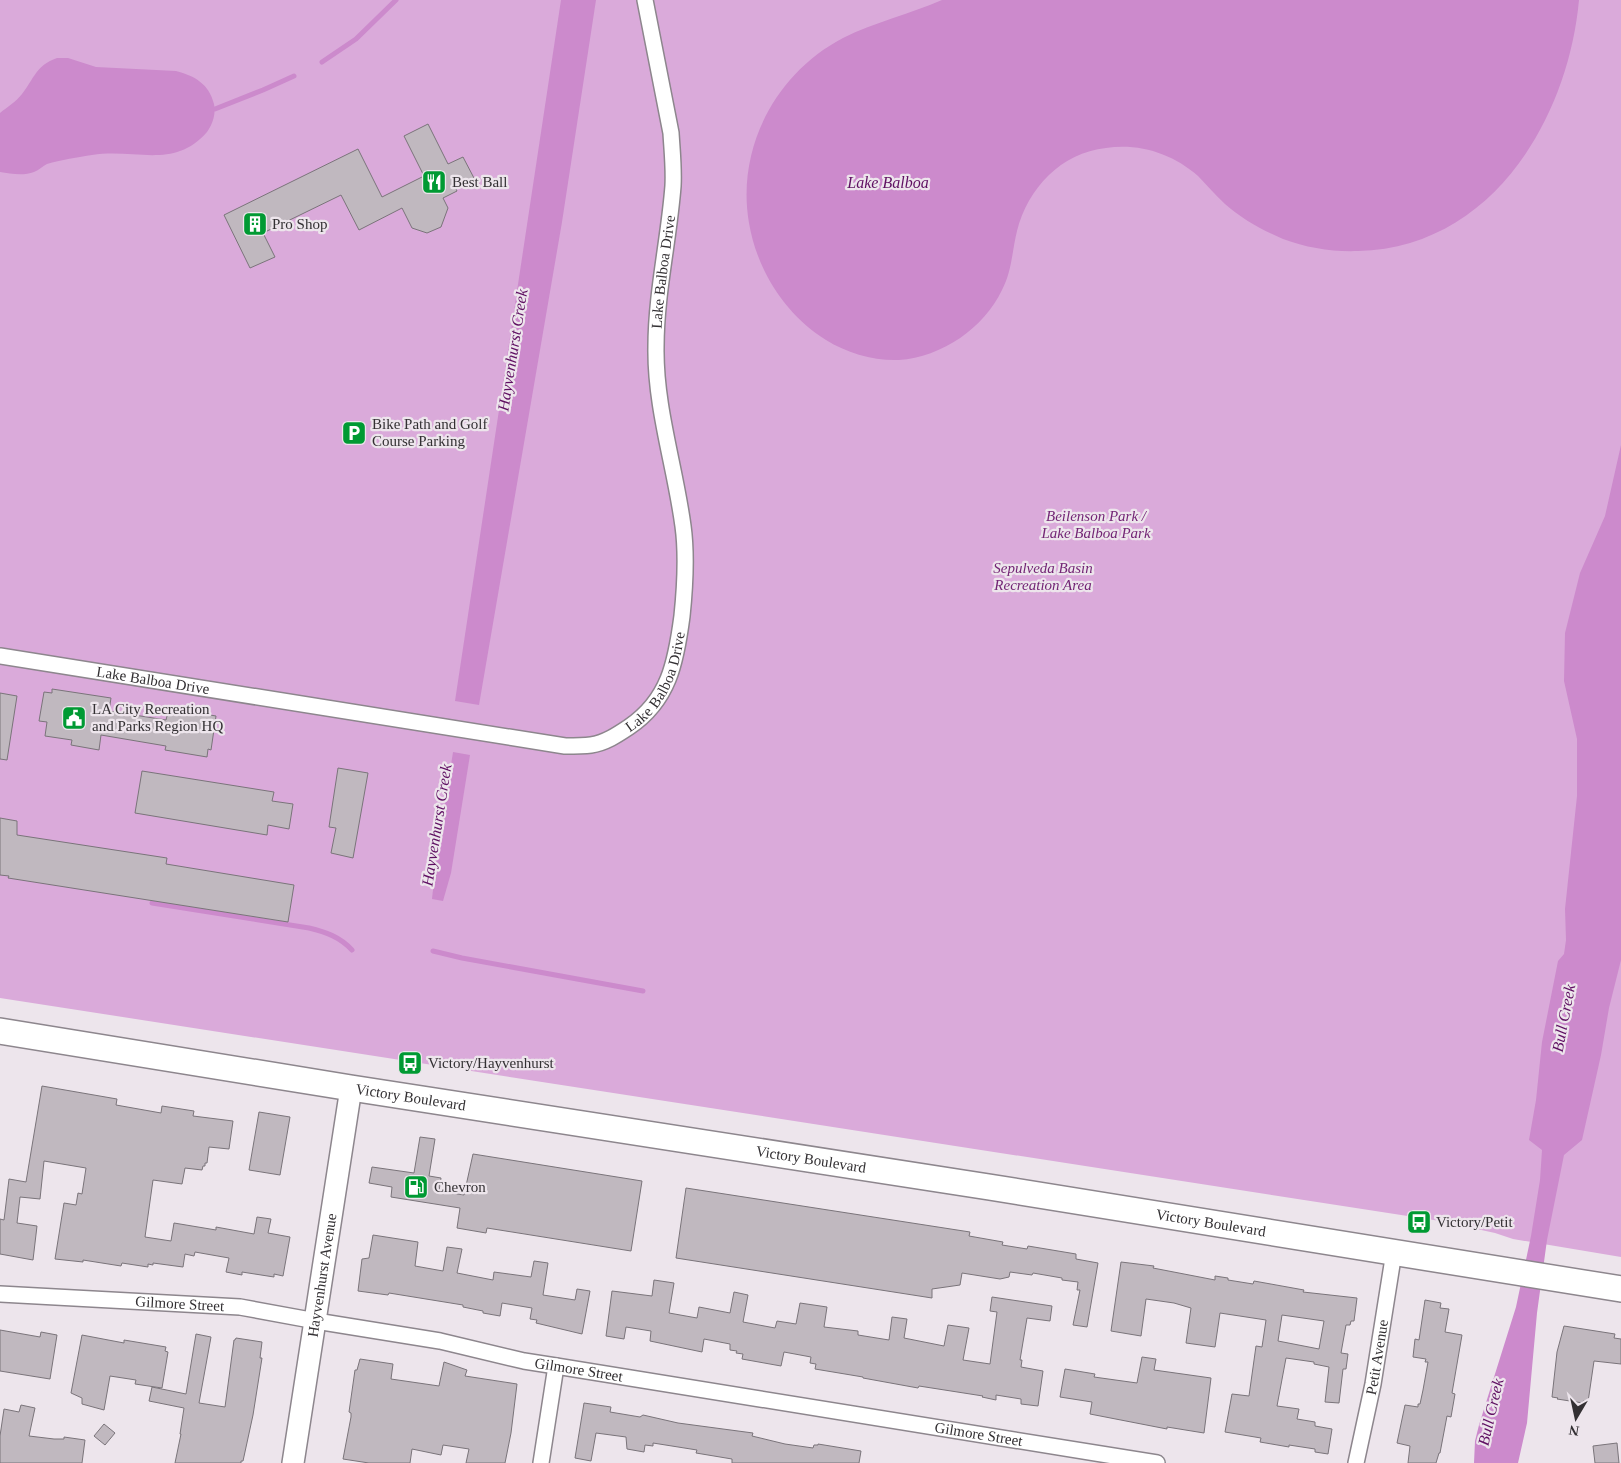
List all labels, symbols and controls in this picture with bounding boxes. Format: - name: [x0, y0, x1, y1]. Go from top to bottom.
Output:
- restaurant icon: Best Ball: [421, 169, 447, 195]
- place label: Best Ball: [452, 174, 507, 190]
- water label: Lake Balboa: [846, 174, 929, 191]
- building icon: Pro Shop: [242, 211, 268, 237]
- street label: Lake Balboa Drive: [648, 214, 678, 329]
- place label: Pro Shop: [272, 216, 327, 232]
- water label: Hayvenhurst Creek: [494, 287, 532, 413]
- place label: Bike Path and Golf Course Parking: [372, 416, 487, 449]
- parking icon: Bike Path and Golf Course Parking: [341, 420, 367, 446]
- park label: Beilenson Park / Lake Balboa Park: [1040, 508, 1151, 541]
- park label: Sepulveda Basin Recreation Area: [993, 560, 1093, 593]
- street label: Lake Balboa Drive: [622, 630, 688, 735]
- street label: Lake Balboa Drive: [95, 663, 211, 697]
- place label: LA City Recreation and Parks Region HQ: [92, 701, 223, 734]
- public building icon: LA City Recreation and Parks Region HQ: [61, 705, 87, 731]
- water label: Hayvenhurst Creek: [418, 762, 456, 888]
- water label: Bull Creek: [1549, 982, 1579, 1053]
- bus stop icon: Victory/Hayvenhurst: [397, 1050, 423, 1076]
- place label: Victory/Hayvenhurst: [428, 1055, 555, 1071]
- street label: Victory Boulevard: [355, 1081, 467, 1114]
- street label: Victory Boulevard: [755, 1143, 868, 1176]
- fuel station icon: Chevron: [403, 1174, 429, 1200]
- place label: Chevron: [434, 1179, 486, 1195]
- street label: Victory Boulevard: [1155, 1206, 1268, 1240]
- bus stop icon: Victory/Petit: [1406, 1209, 1432, 1235]
- street label: Hayvenhurst Avenue: [305, 1212, 340, 1338]
- place label: Victory/Petit: [1436, 1214, 1513, 1230]
- street label: Gilmore Street: [135, 1293, 225, 1314]
- street label: Petit Avenue: [1363, 1318, 1391, 1396]
- street label: Gilmore Street: [534, 1355, 625, 1385]
- water label: Bull Creek: [1475, 1376, 1507, 1447]
- north arrow: [1551, 1393, 1601, 1443]
- street label: Gilmore Street: [933, 1419, 1024, 1449]
- text: N: [1568, 1422, 1580, 1439]

